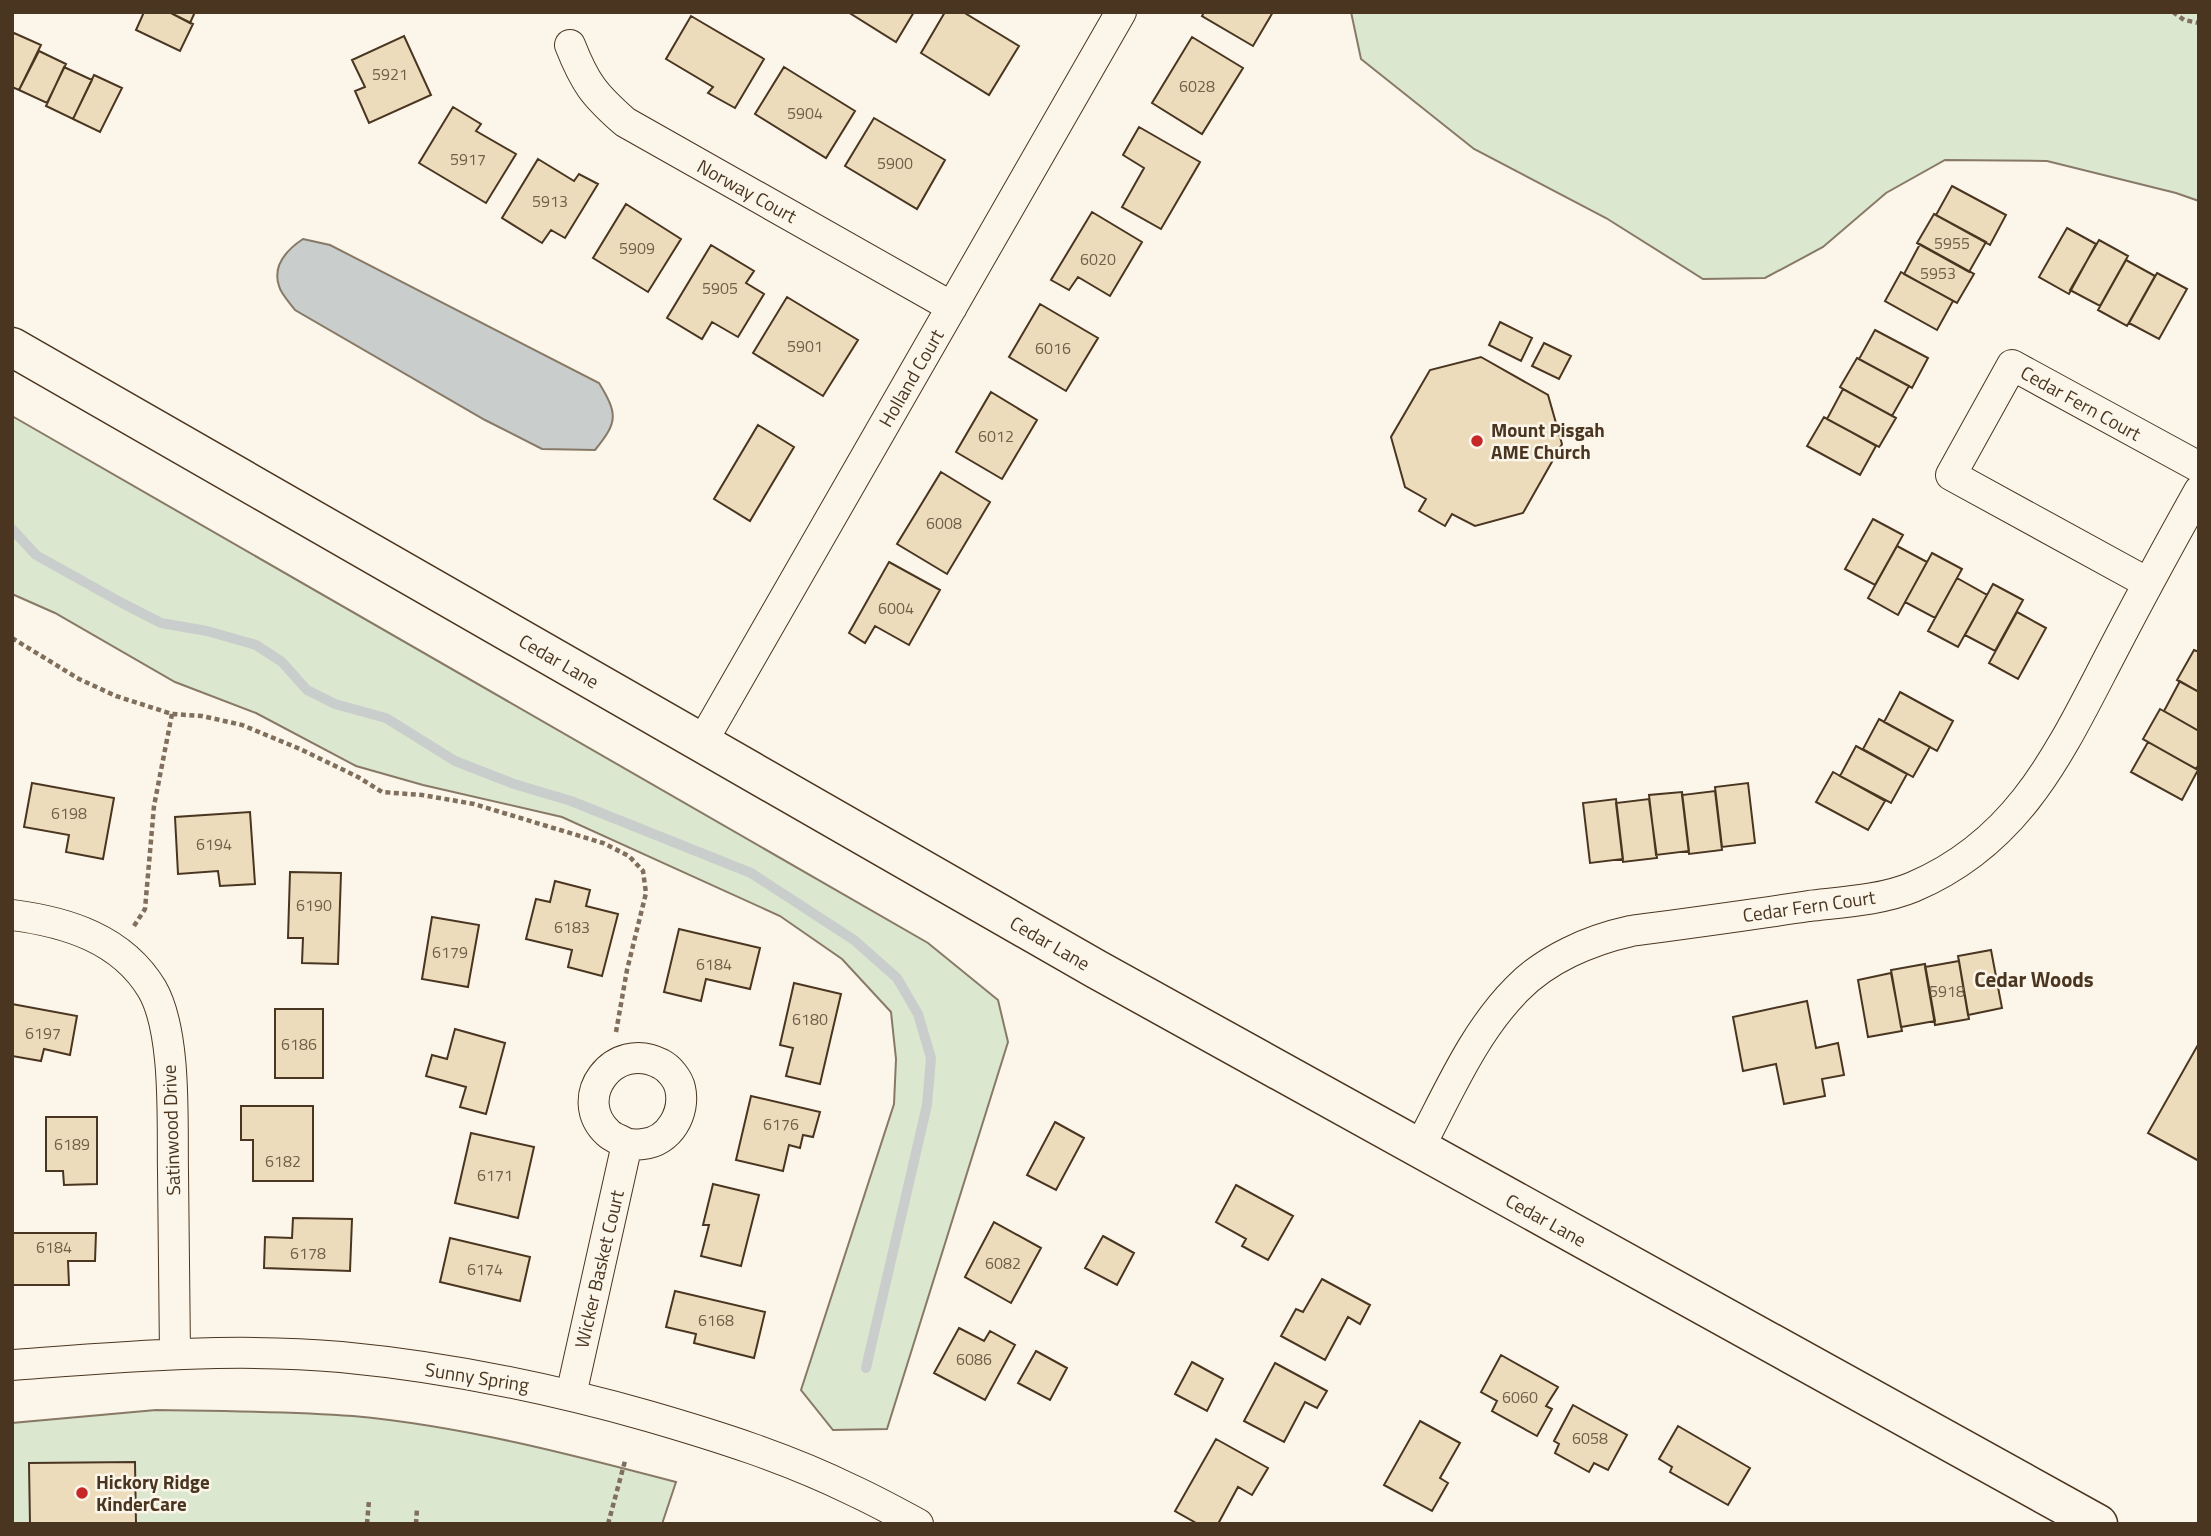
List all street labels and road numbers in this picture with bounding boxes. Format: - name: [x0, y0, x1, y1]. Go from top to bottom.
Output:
- street label: Norway Court: [692, 151, 803, 230]
- street label: Holland Court: [871, 323, 951, 432]
- street label: Cedar Fern Court: [2016, 357, 2147, 448]
- street label: Cedar Lane: [514, 626, 605, 695]
- street label: Cedar Fern Court: [1741, 882, 1878, 929]
- street label: Cedar Lane: [1005, 908, 1096, 977]
- street label: Satinwood Drive: [154, 1064, 187, 1196]
- street label: Cedar Lane: [1501, 1185, 1592, 1254]
- street label: Wicker Basket Court: [566, 1187, 631, 1351]
- street label: Sunny Spring: [423, 1354, 531, 1399]

